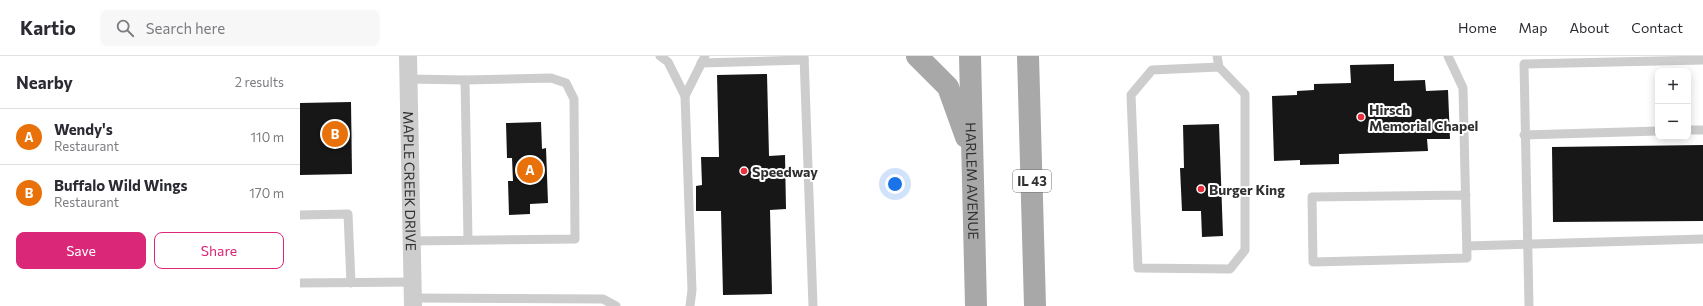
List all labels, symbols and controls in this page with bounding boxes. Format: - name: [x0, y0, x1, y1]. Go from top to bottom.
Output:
- search box: [100, 10, 380, 46]
- text: Kartio: [20, 16, 76, 39]
- icon: search: [114, 17, 136, 39]
- text: Search here: [146, 19, 225, 37]
- text: Home: [1458, 19, 1497, 36]
- text: Map: [1519, 19, 1547, 36]
- text: About: [1569, 19, 1609, 36]
- text: Contact: [1631, 19, 1683, 36]
- map controls: [1655, 68, 1691, 140]
- button: +: [1655, 68, 1691, 104]
- text: Nearby: [16, 72, 73, 93]
- text: 2 results: [235, 74, 284, 90]
- place label: Hirsch Memorial Chapel: [1369, 101, 1478, 134]
- button: −: [1655, 104, 1691, 140]
- street label: MAPLE CREEK DRIVE: [401, 111, 420, 251]
- marker: Hirsch Memorial Chapel: [1356, 112, 1366, 122]
- pin: B: [322, 119, 348, 149]
- text: Wendy's: [54, 120, 113, 138]
- street label: HARLEM AVENUE: [963, 122, 983, 240]
- text: A: [24, 129, 34, 145]
- text: 110 m: [251, 129, 284, 145]
- text: Restaurant: [54, 138, 119, 154]
- pin: A: [517, 155, 543, 185]
- place label: Speedway: [752, 163, 818, 180]
- marker: Speedway: [739, 166, 749, 176]
- road number: IL 43: [1013, 170, 1051, 192]
- your location: [885, 174, 905, 194]
- text: Buffalo Wild Wings: [54, 176, 187, 194]
- place label: Burger King: [1209, 181, 1285, 198]
- marker: Burger King: [1196, 184, 1206, 194]
- text: B: [25, 185, 33, 201]
- text: 170 m: [249, 185, 284, 201]
- text: Restaurant: [54, 194, 119, 210]
- button: Save: [16, 232, 146, 269]
- button: Share: [154, 232, 284, 269]

